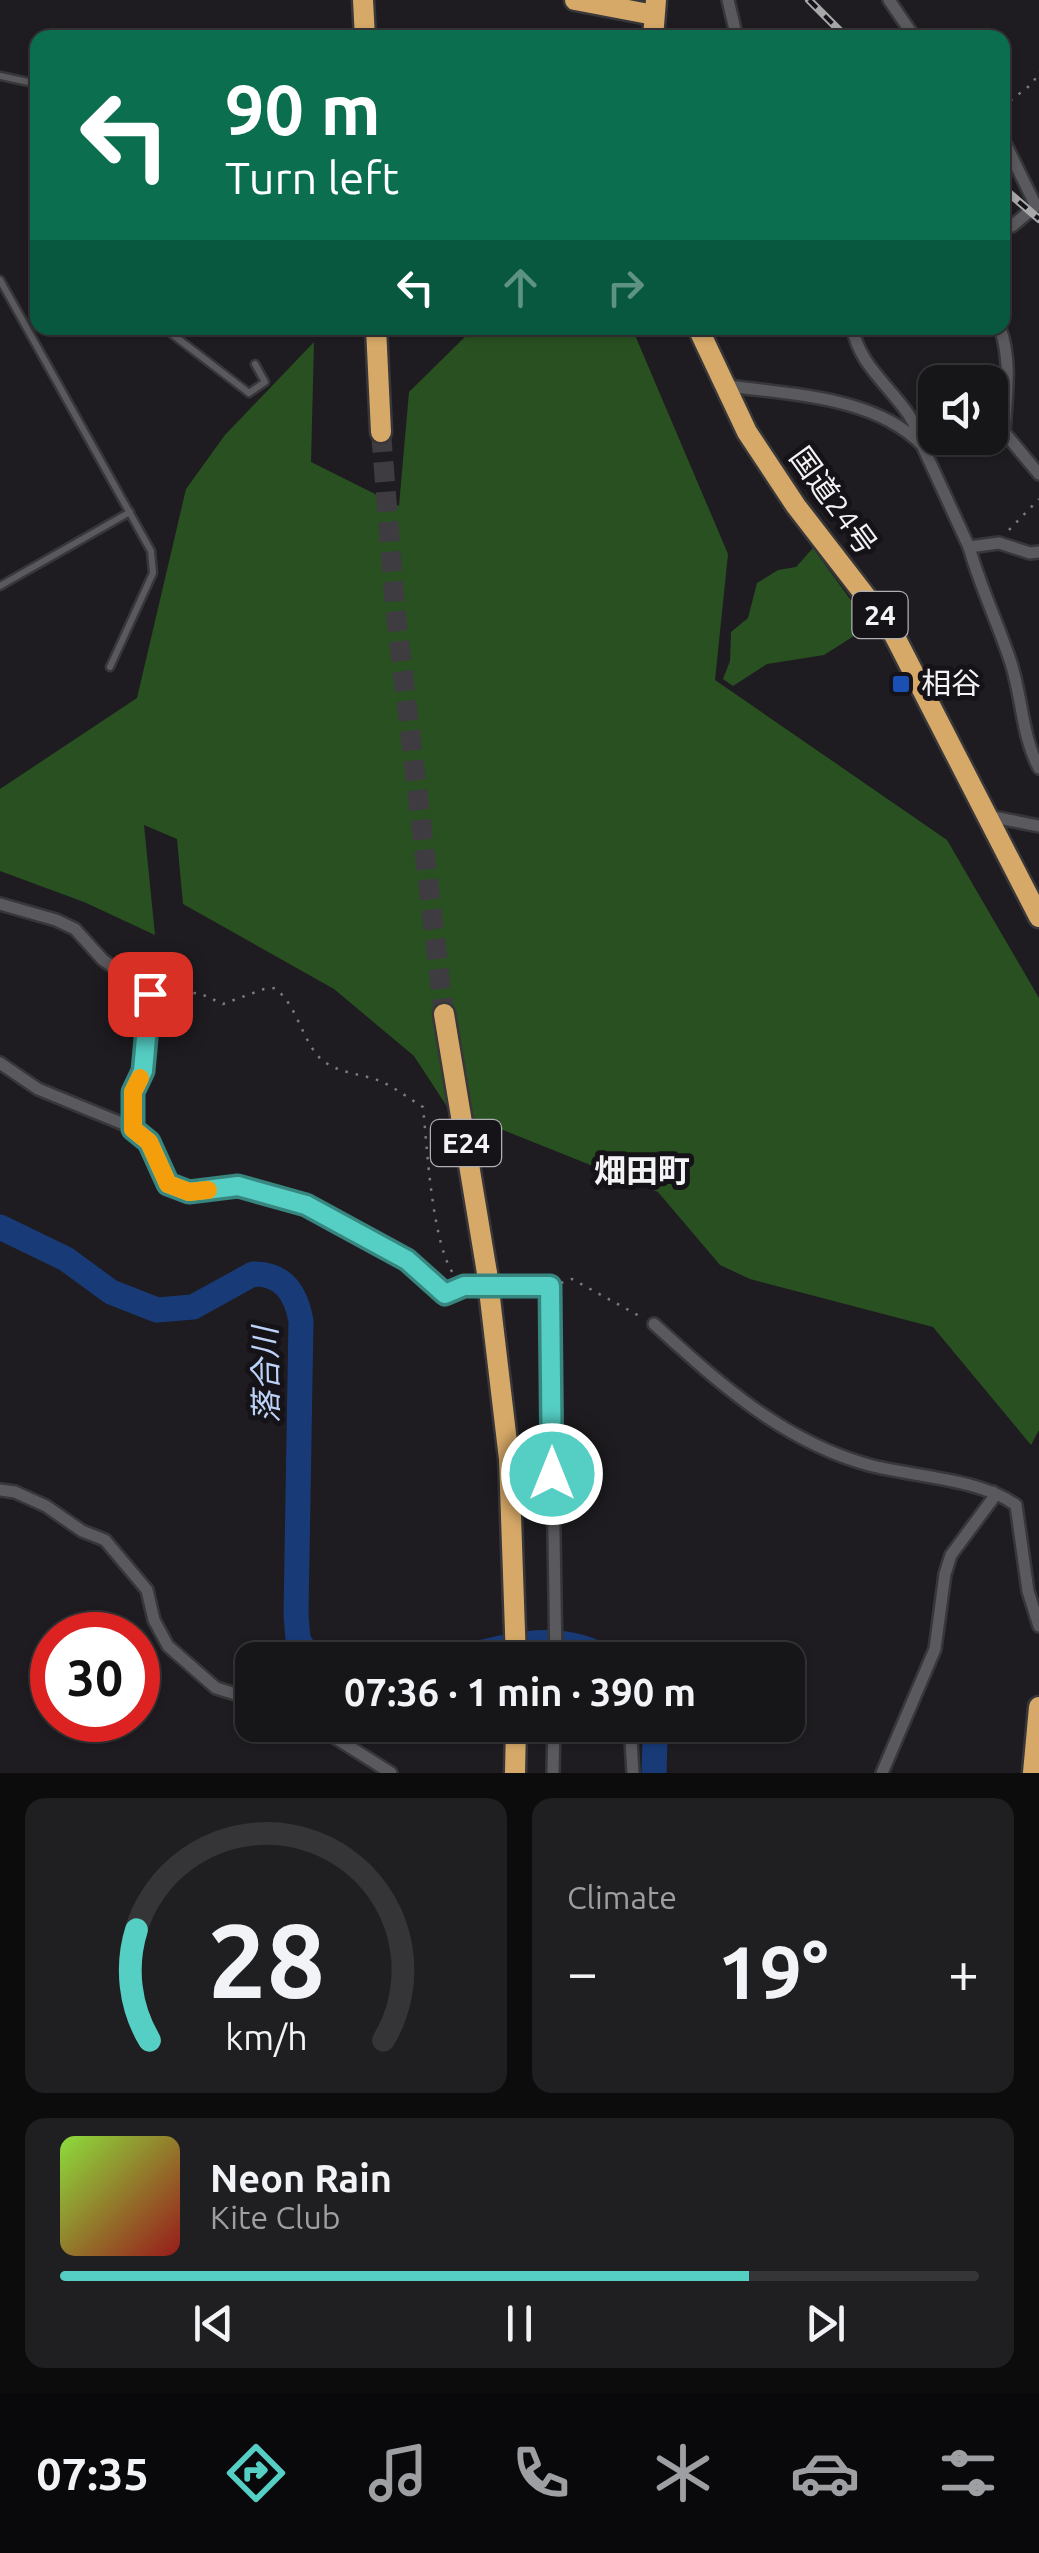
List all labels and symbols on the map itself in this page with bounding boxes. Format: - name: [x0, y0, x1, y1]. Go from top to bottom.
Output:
- street label: 国道24号: [784, 440, 884, 561]
- road number: 24: [852, 592, 908, 638]
- place label: 相谷: [921, 666, 981, 700]
- marker: 相谷: [890, 673, 912, 695]
- pin: [108, 952, 193, 1037]
- road number: E24: [431, 1120, 501, 1166]
- district label: 畑田町: [594, 1152, 690, 1188]
- water label: 落合川: [246, 1324, 284, 1423]
- position arrow: [500, 1422, 604, 1526]
- speed limit sign: 30: [30, 1612, 160, 1742]

